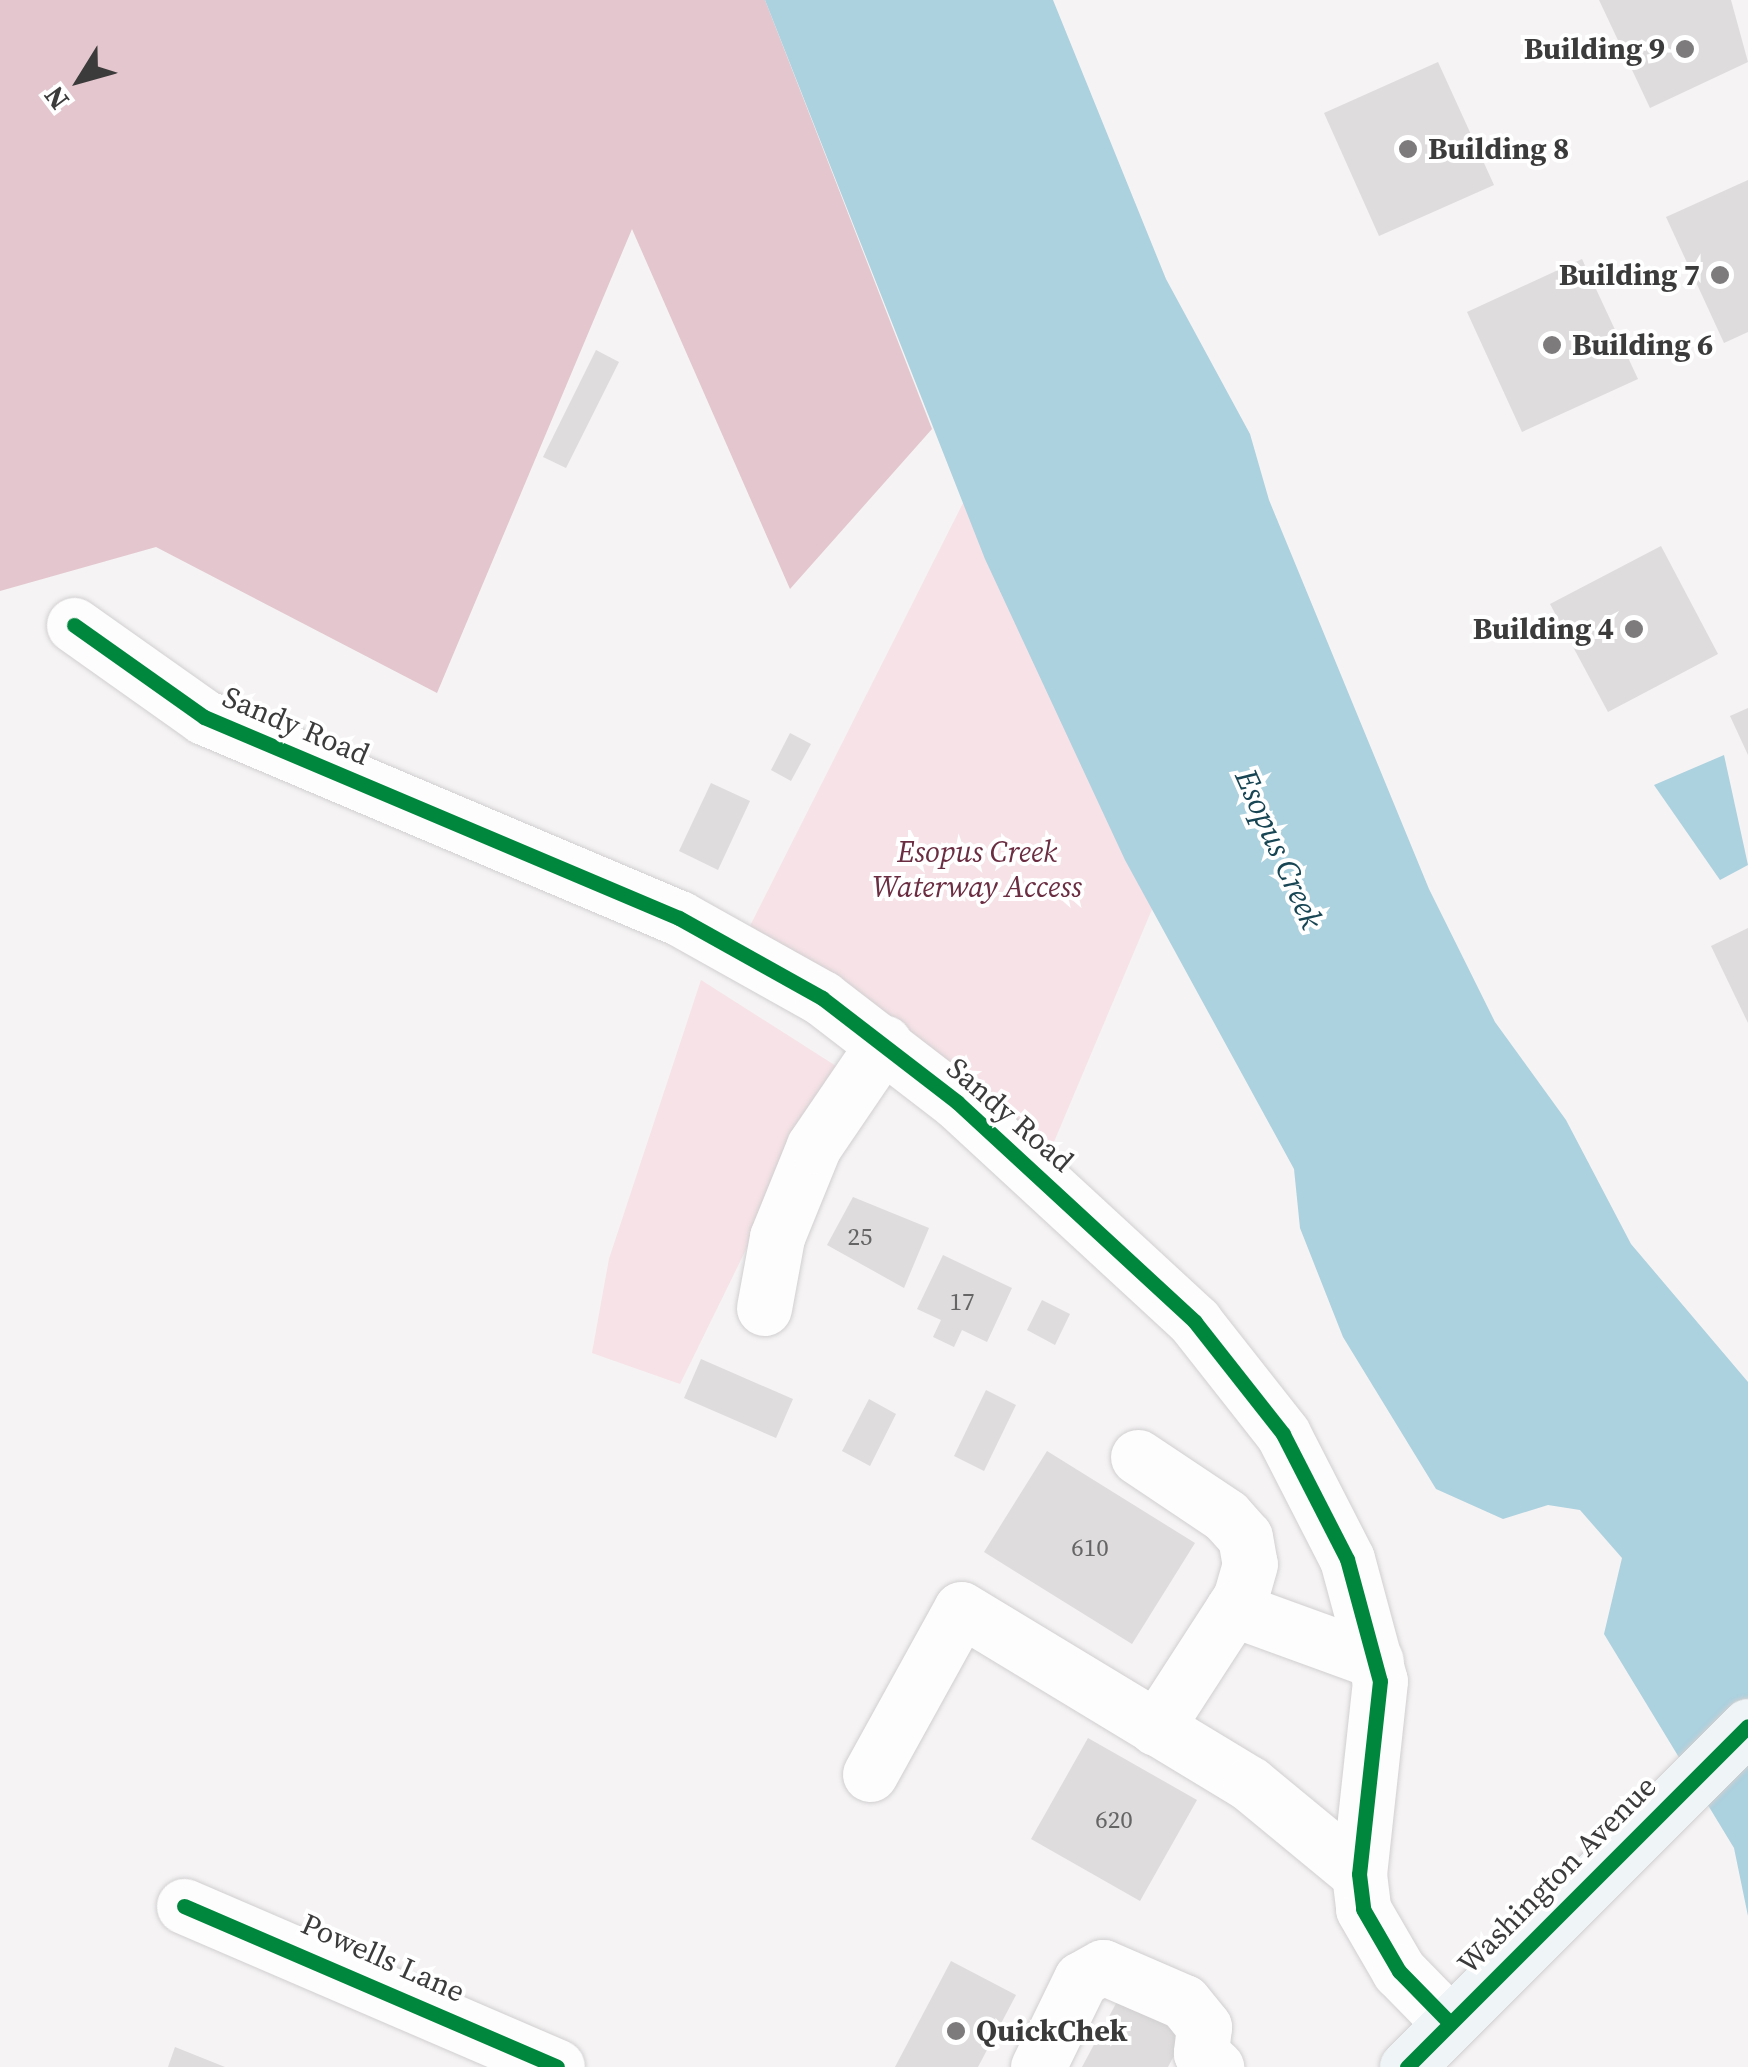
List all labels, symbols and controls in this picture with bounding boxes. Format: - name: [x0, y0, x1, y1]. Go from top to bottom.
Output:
- north arrow: [30, 30, 130, 130]
- place label: Building 9: [1524, 31, 1665, 67]
- marker: Building 9: [1674, 38, 1696, 60]
- text: N: [35, 78, 77, 118]
- place label: Building 8: [1428, 131, 1569, 167]
- marker: Building 8: [1397, 138, 1419, 160]
- place label: Building 7: [1559, 257, 1700, 293]
- marker: Building 7: [1709, 264, 1731, 286]
- place label: Building 6: [1572, 327, 1713, 363]
- marker: Building 6: [1541, 334, 1563, 356]
- place label: Building 4: [1473, 611, 1614, 647]
- marker: Building 4: [1623, 618, 1645, 640]
- street label: Sandy Road: [217, 679, 375, 773]
- water label: Esopus Creek: [1227, 763, 1331, 935]
- park label: Esopus Creek Waterway Access: [872, 834, 1082, 904]
- street label: Sandy Road: [939, 1050, 1081, 1180]
- house number: 25: [848, 1221, 872, 1251]
- house number: 17: [950, 1286, 974, 1316]
- house number: 610: [1071, 1532, 1109, 1562]
- street label: Washington Avenue: [1450, 1768, 1664, 1982]
- house number: 620: [1095, 1804, 1133, 1834]
- street label: Powells Lane: [296, 1906, 470, 2010]
- place label: QuickChek: [976, 2013, 1127, 2049]
- marker: QuickChek: [945, 2020, 967, 2042]

